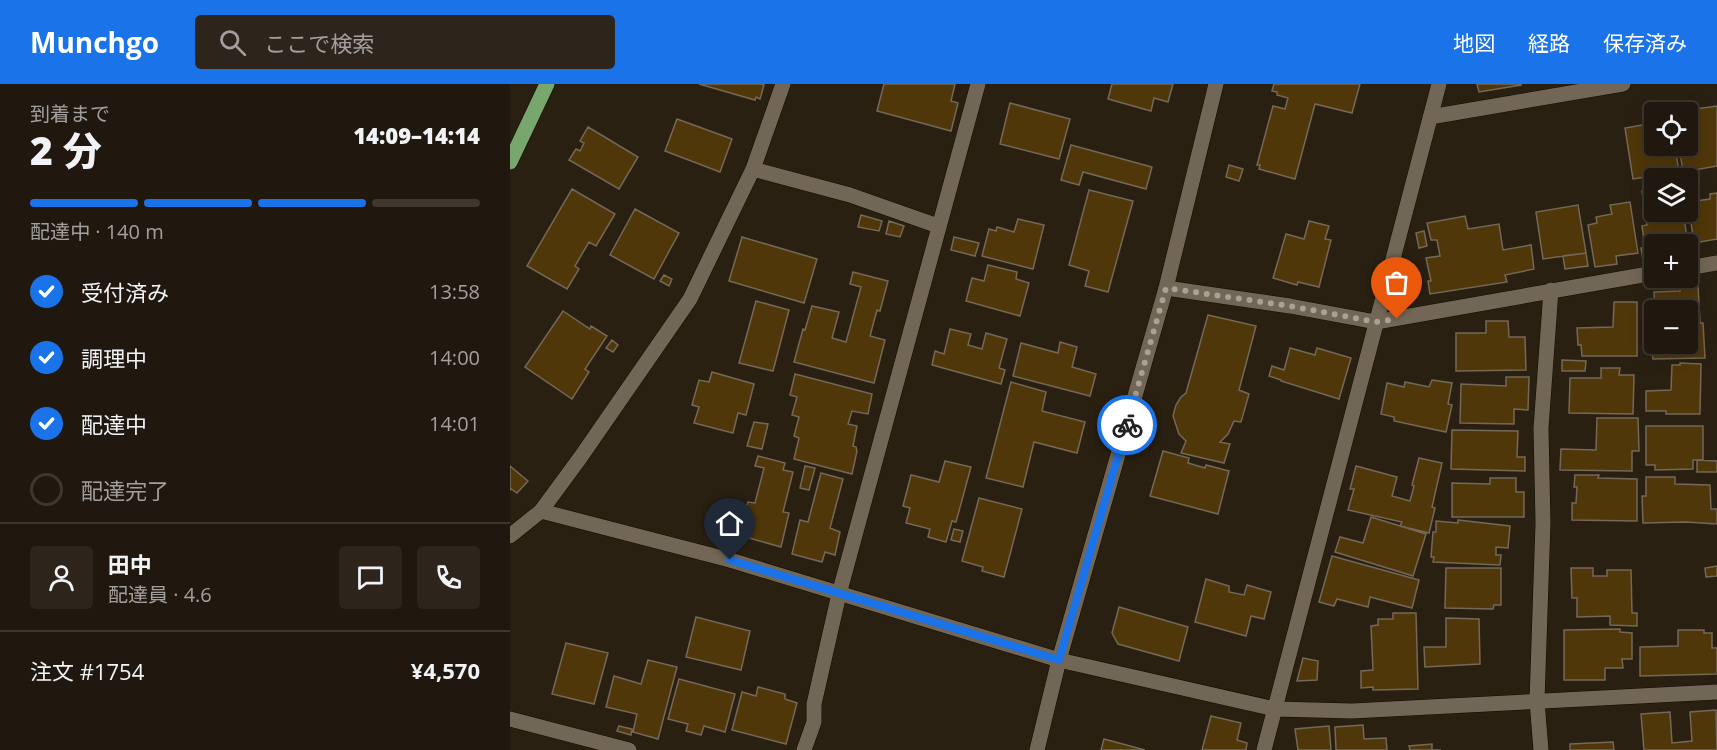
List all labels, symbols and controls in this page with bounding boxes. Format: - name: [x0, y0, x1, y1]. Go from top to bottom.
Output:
- search box: [195, 15, 615, 69]
- text: Munchgo: [30, 23, 159, 61]
- icon: search: [216, 26, 249, 59]
- text: ここで検索: [264, 28, 374, 58]
- text: 地図: [1453, 29, 1495, 57]
- text: 経路: [1528, 29, 1570, 57]
- text: 保存済み: [1603, 29, 1687, 57]
- text: 到着まで: [30, 100, 110, 127]
- map controls: [1644, 102, 1698, 354]
- button: locate: [1644, 102, 1698, 156]
- text: 14:09–14:14: [353, 120, 480, 150]
- text: 2 分: [30, 123, 102, 176]
- button: layers: [1644, 168, 1698, 222]
- text: 配達中 · 140 m: [30, 218, 164, 245]
- button: +: [1644, 234, 1698, 288]
- pin: [1371, 257, 1422, 319]
- icon: bag: [1380, 266, 1413, 299]
- icon: check: [30, 275, 63, 308]
- text: 受付済み: [81, 277, 169, 307]
- text: 13:58: [429, 278, 480, 305]
- button: −: [1644, 300, 1698, 354]
- icon: check: [30, 341, 63, 374]
- text: 調理中: [81, 343, 147, 373]
- text: 14:00: [429, 344, 480, 371]
- courier: [1097, 395, 1157, 455]
- icon: check: [30, 407, 63, 440]
- text: 配達中: [81, 409, 147, 439]
- icon: bike: [1111, 409, 1144, 442]
- text: 14:01: [429, 410, 480, 437]
- text: 配達完了: [81, 475, 169, 505]
- pin: [704, 498, 755, 560]
- icon: home: [713, 507, 746, 540]
- button: person: [30, 546, 93, 609]
- button: chat: [339, 546, 402, 609]
- button: phone: [417, 546, 480, 609]
- text: 田中: [108, 549, 152, 579]
- text: 配達員 · 4.6: [108, 581, 212, 608]
- text: ¥4,570: [411, 655, 480, 685]
- text: 注文 #1754: [30, 656, 144, 686]

